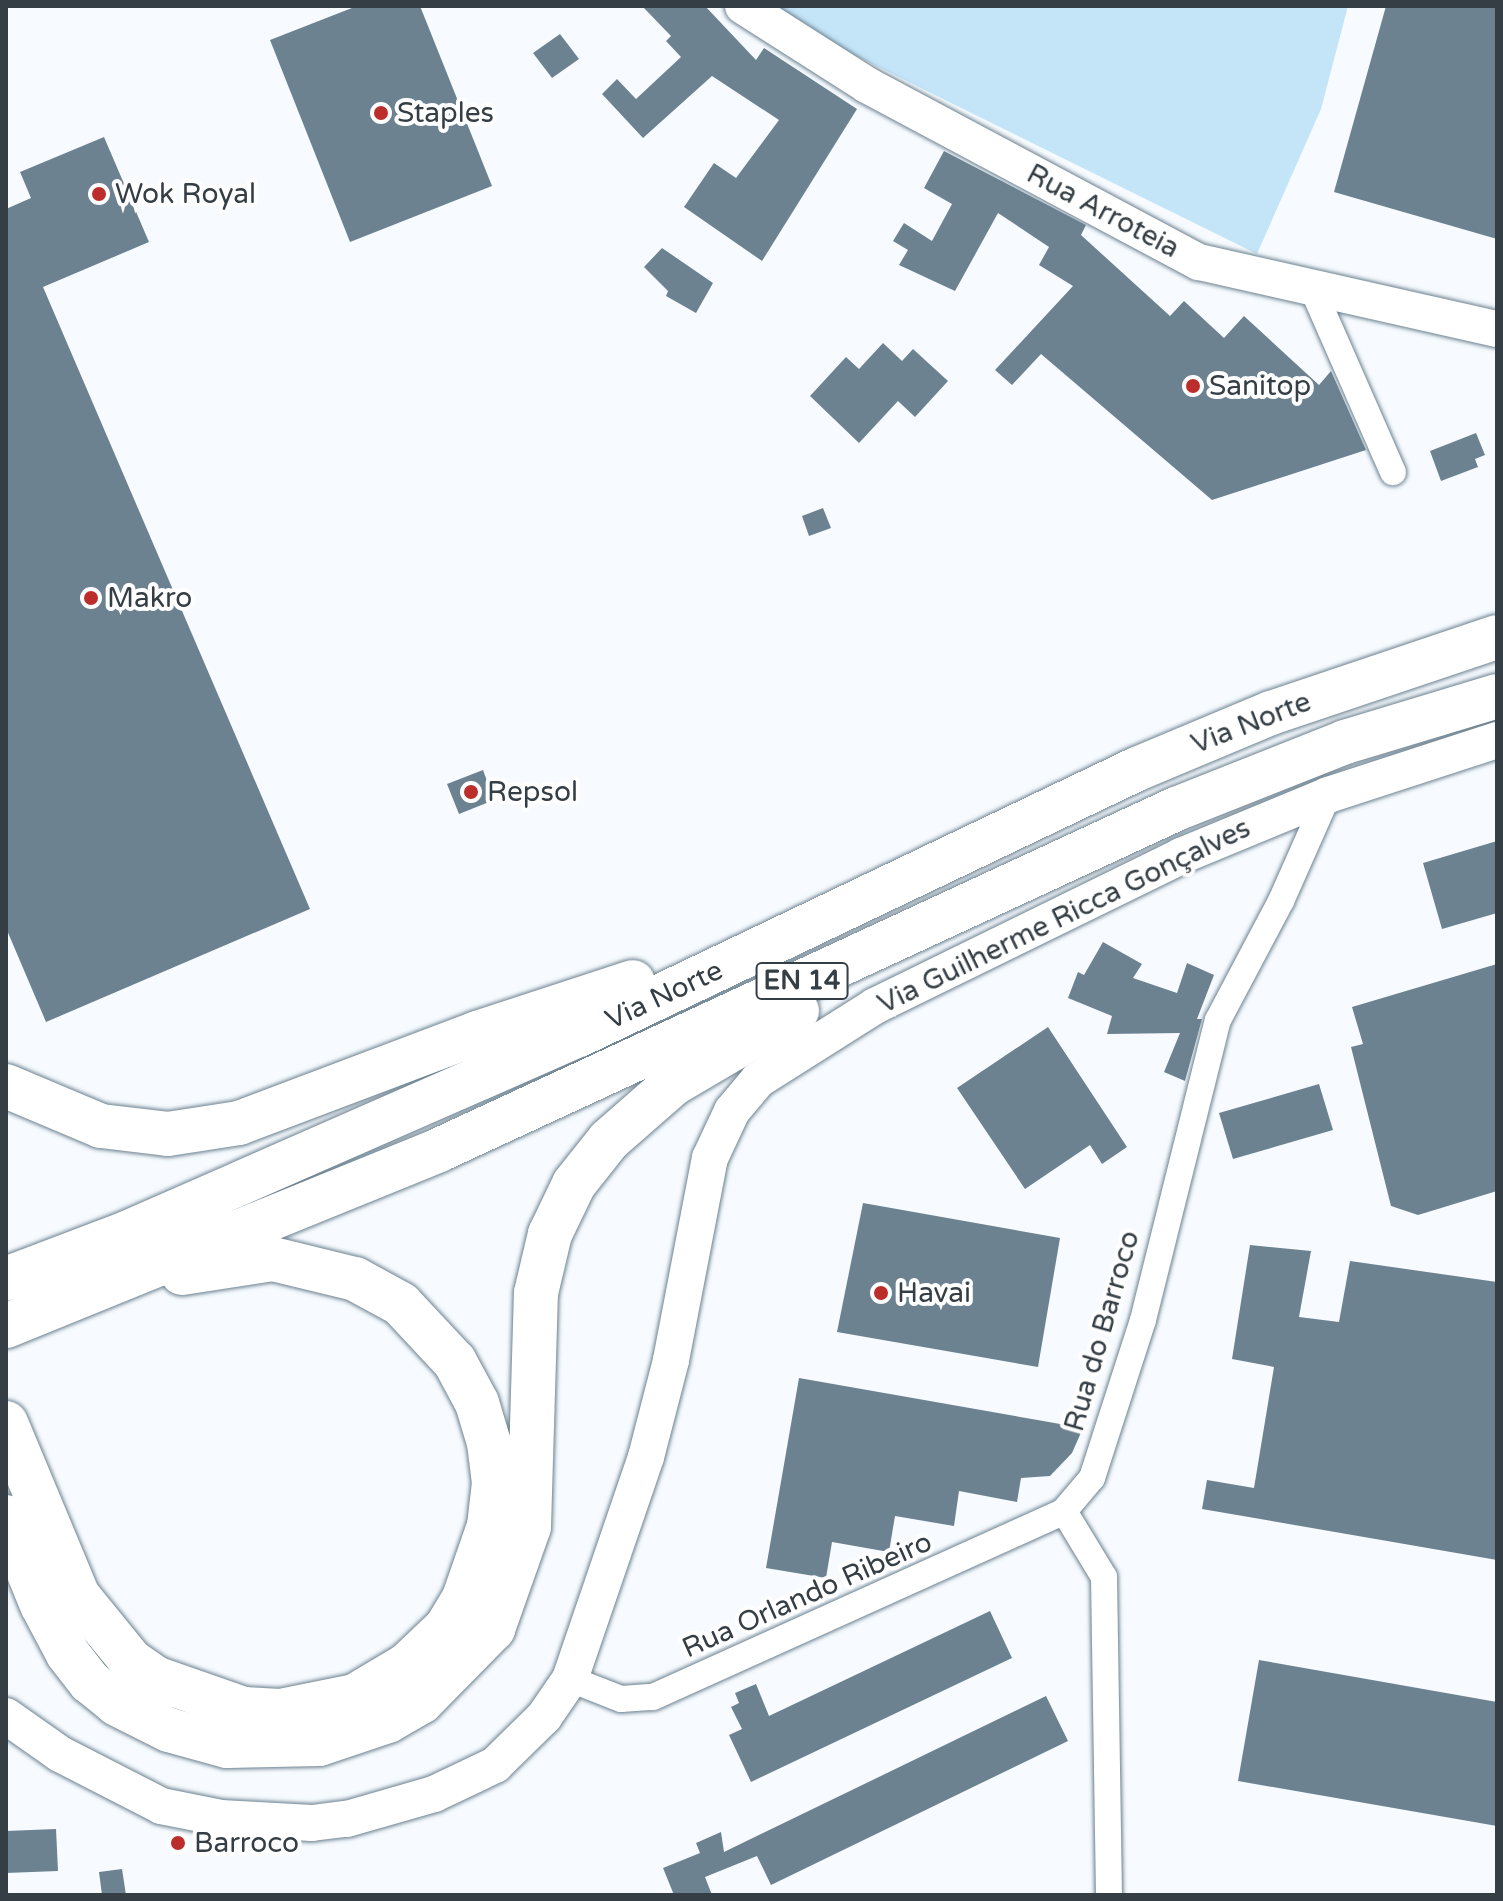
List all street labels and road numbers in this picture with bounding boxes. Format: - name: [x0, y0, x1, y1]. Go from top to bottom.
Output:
- street label: Rua Arroteia: [1021, 157, 1185, 265]
- street label: Via Norte: [1186, 685, 1316, 761]
- street label: Via Guilherme Ricca Gonçalves: [872, 811, 1256, 1021]
- street label: Via Norte: [600, 953, 728, 1037]
- road number: EN 14: [754, 959, 850, 1003]
- street label: Rua do Barroco: [1057, 1227, 1147, 1435]
- street label: Rua Orlando Ribeiro: [677, 1525, 937, 1665]

